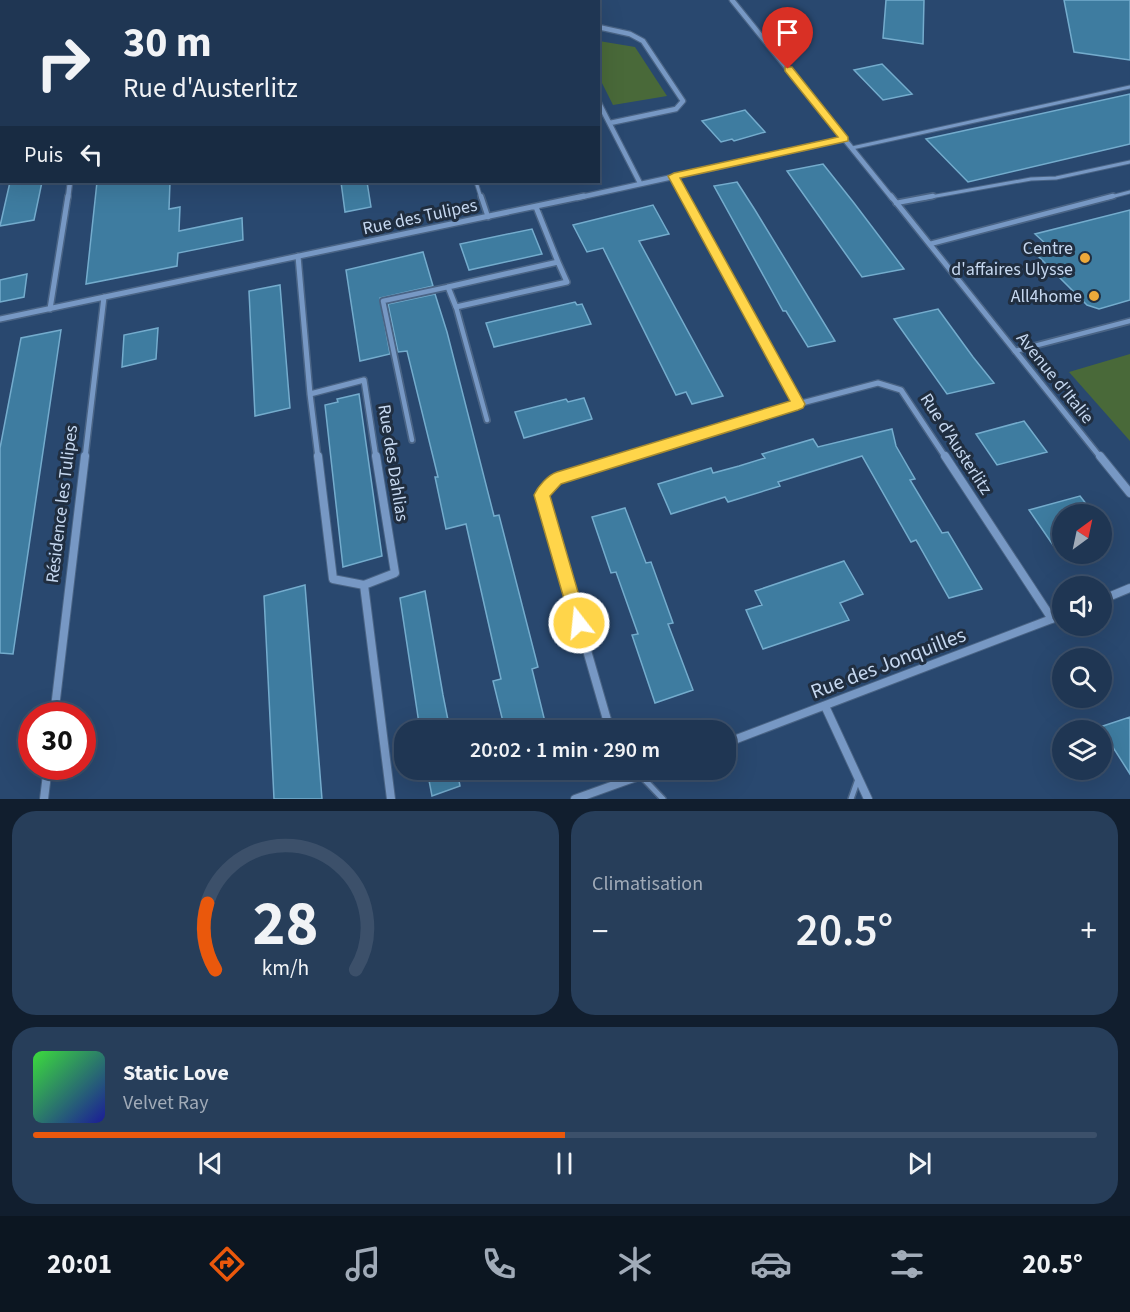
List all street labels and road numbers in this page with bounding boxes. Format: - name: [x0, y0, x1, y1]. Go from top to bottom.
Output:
- street label: Rue des Tulipes: [360, 193, 480, 241]
- street label: Avenue d'Italie: [1010, 327, 1100, 429]
- street label: Rue d'Austerlitz: [914, 388, 998, 500]
- street label: Rue des Dahlias: [371, 403, 415, 523]
- street label: Résidence les Tulipes: [40, 424, 84, 584]
- street label: Rue des Jonquilles: [806, 620, 970, 706]

